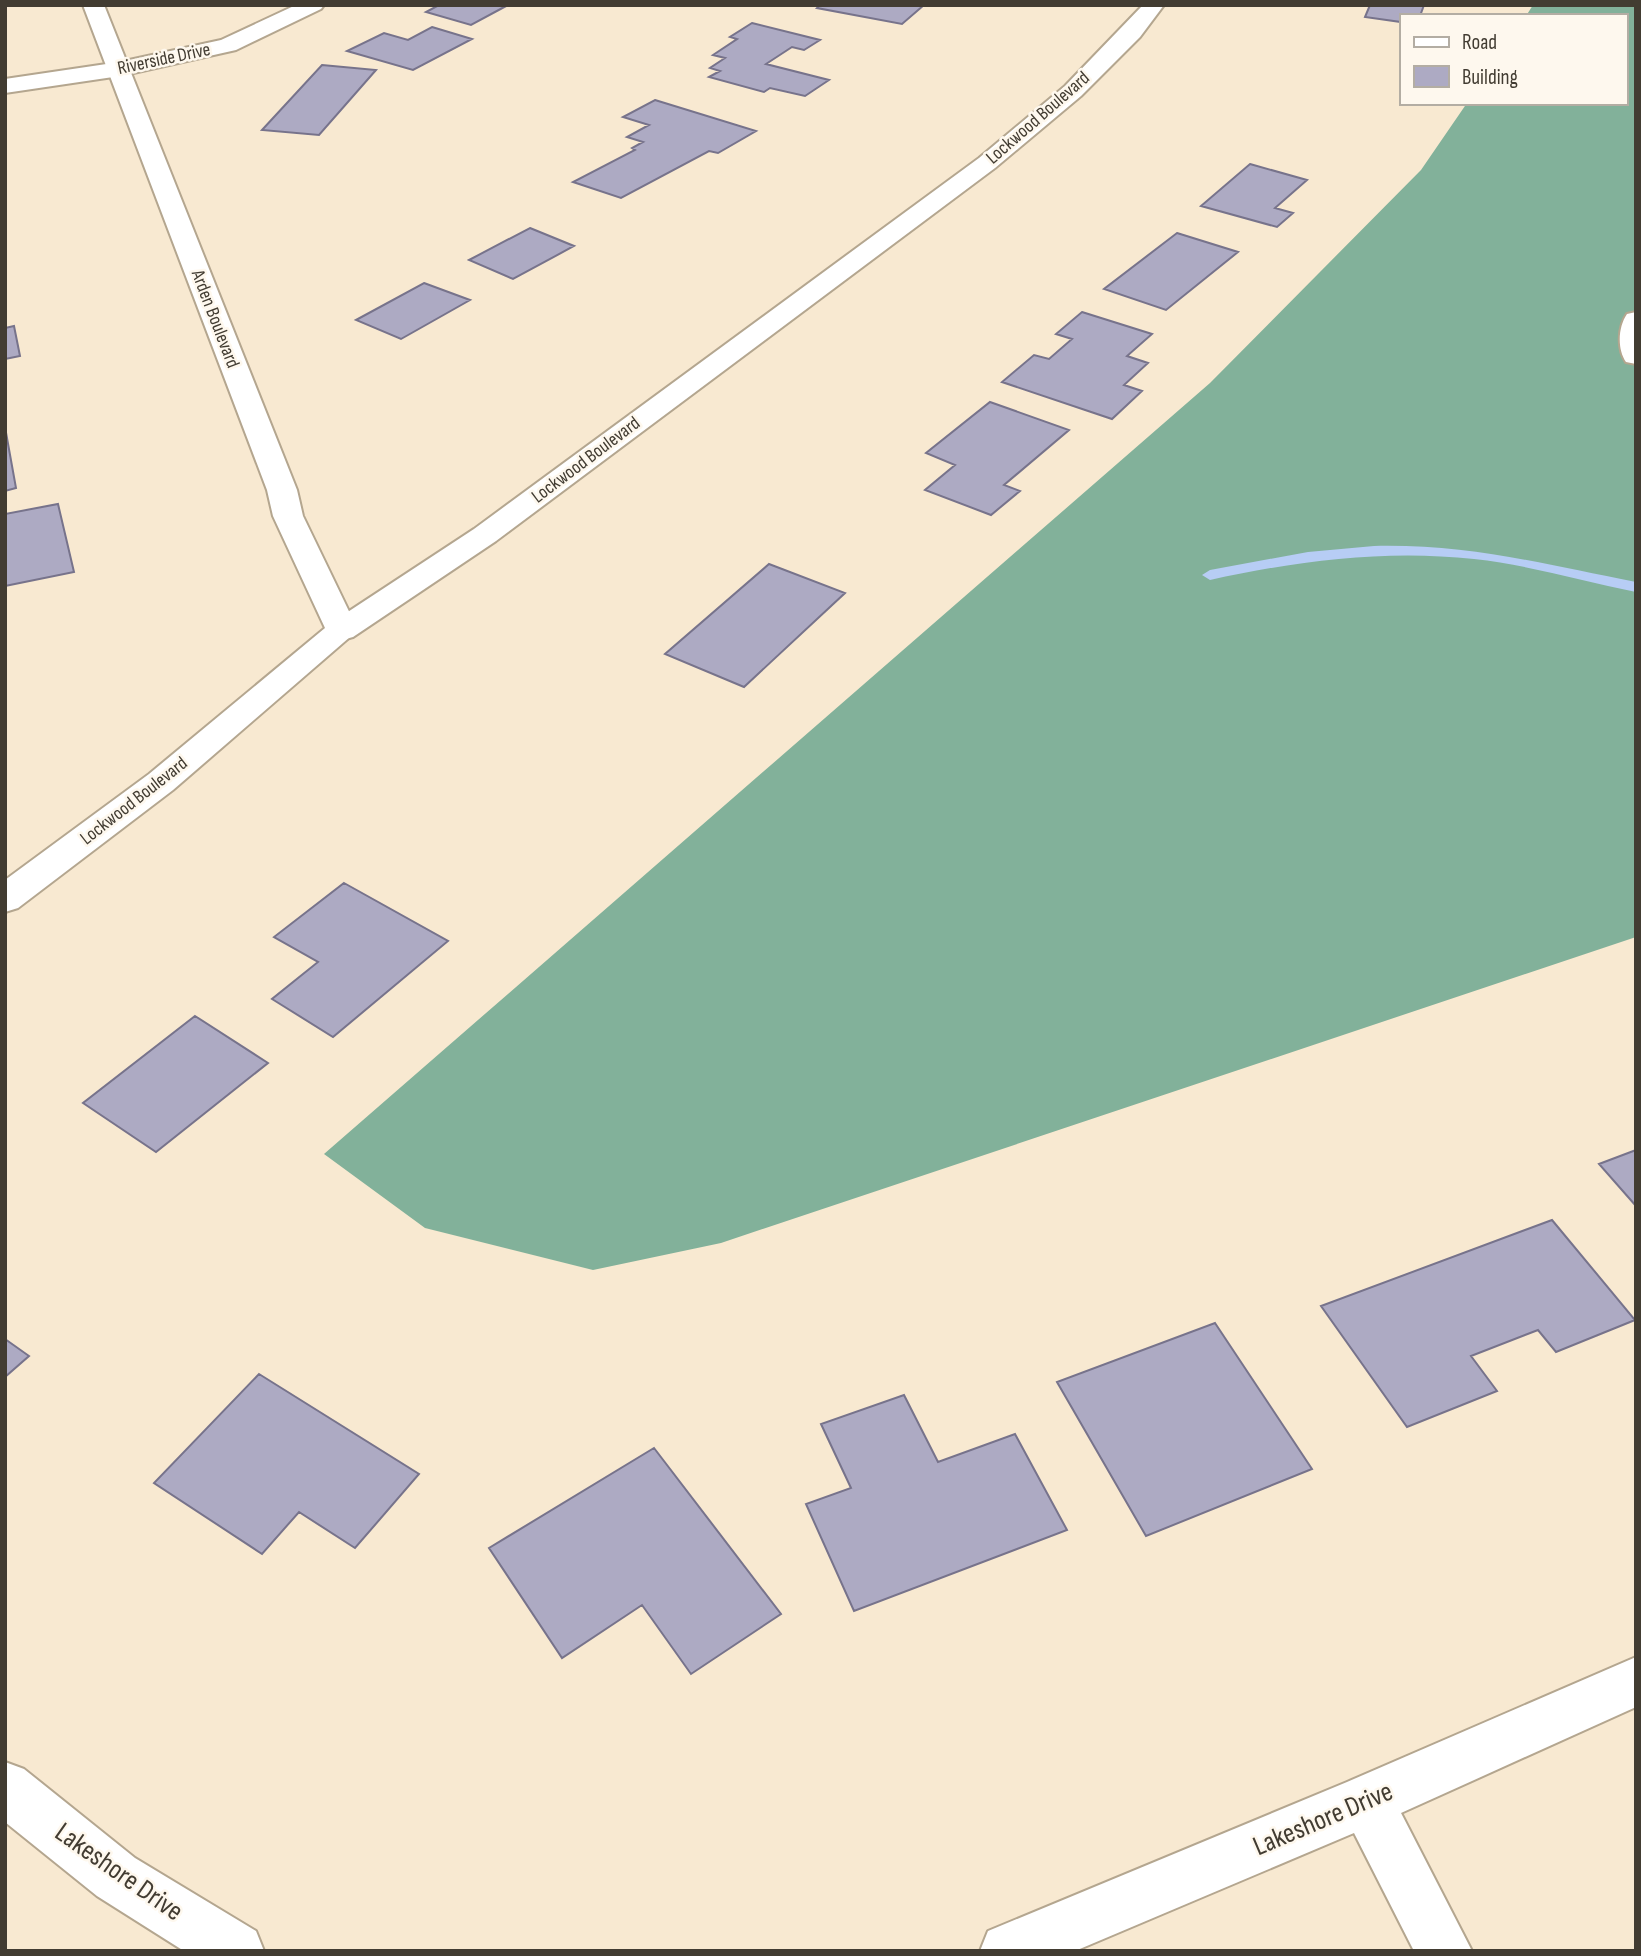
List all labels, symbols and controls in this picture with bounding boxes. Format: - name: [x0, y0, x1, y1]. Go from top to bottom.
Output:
- legend: [1400, 14, 1627, 105]
- text: Road: [1462, 30, 1497, 55]
- street label: Riverside Drive: [115, 38, 213, 80]
- text: Building: [1462, 65, 1518, 90]
- street label: Lockwood Boulevard: [982, 67, 1094, 169]
- street label: Arden Boulevard: [185, 266, 244, 371]
- street label: Lockwood Boulevard: [527, 412, 645, 508]
- street label: Lockwood Boulevard: [76, 752, 192, 850]
- street label: Lakeshore Drive: [1248, 1775, 1398, 1863]
- street label: Lakeshore Drive: [49, 1816, 189, 1928]

